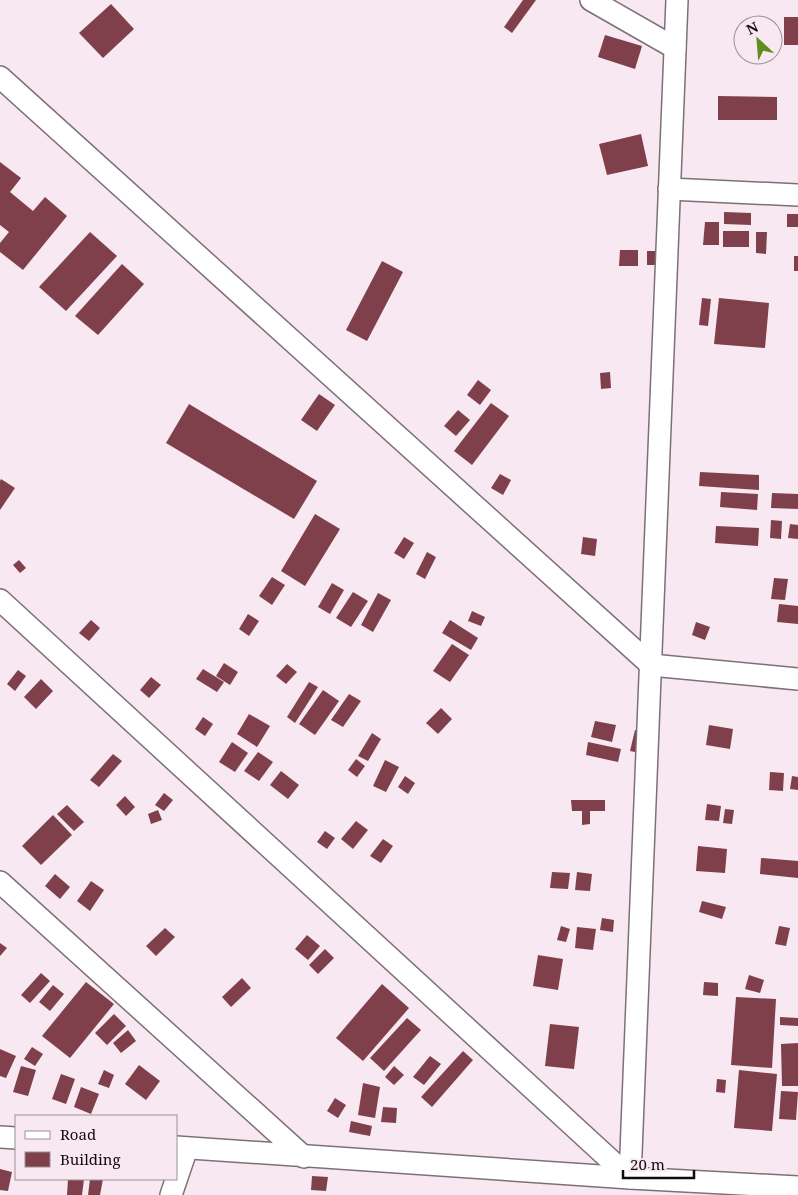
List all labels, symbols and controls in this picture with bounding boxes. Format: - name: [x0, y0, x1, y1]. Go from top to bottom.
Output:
- north arrow: [733, 15, 783, 65]
- text: N: [743, 17, 761, 39]
- legend: [15, 1115, 178, 1180]
- text: Road: [60, 1124, 96, 1144]
- scale bar: [623, 1148, 694, 1180]
- text: Building: [60, 1149, 121, 1169]
- text: 20 m: [630, 1154, 665, 1174]

